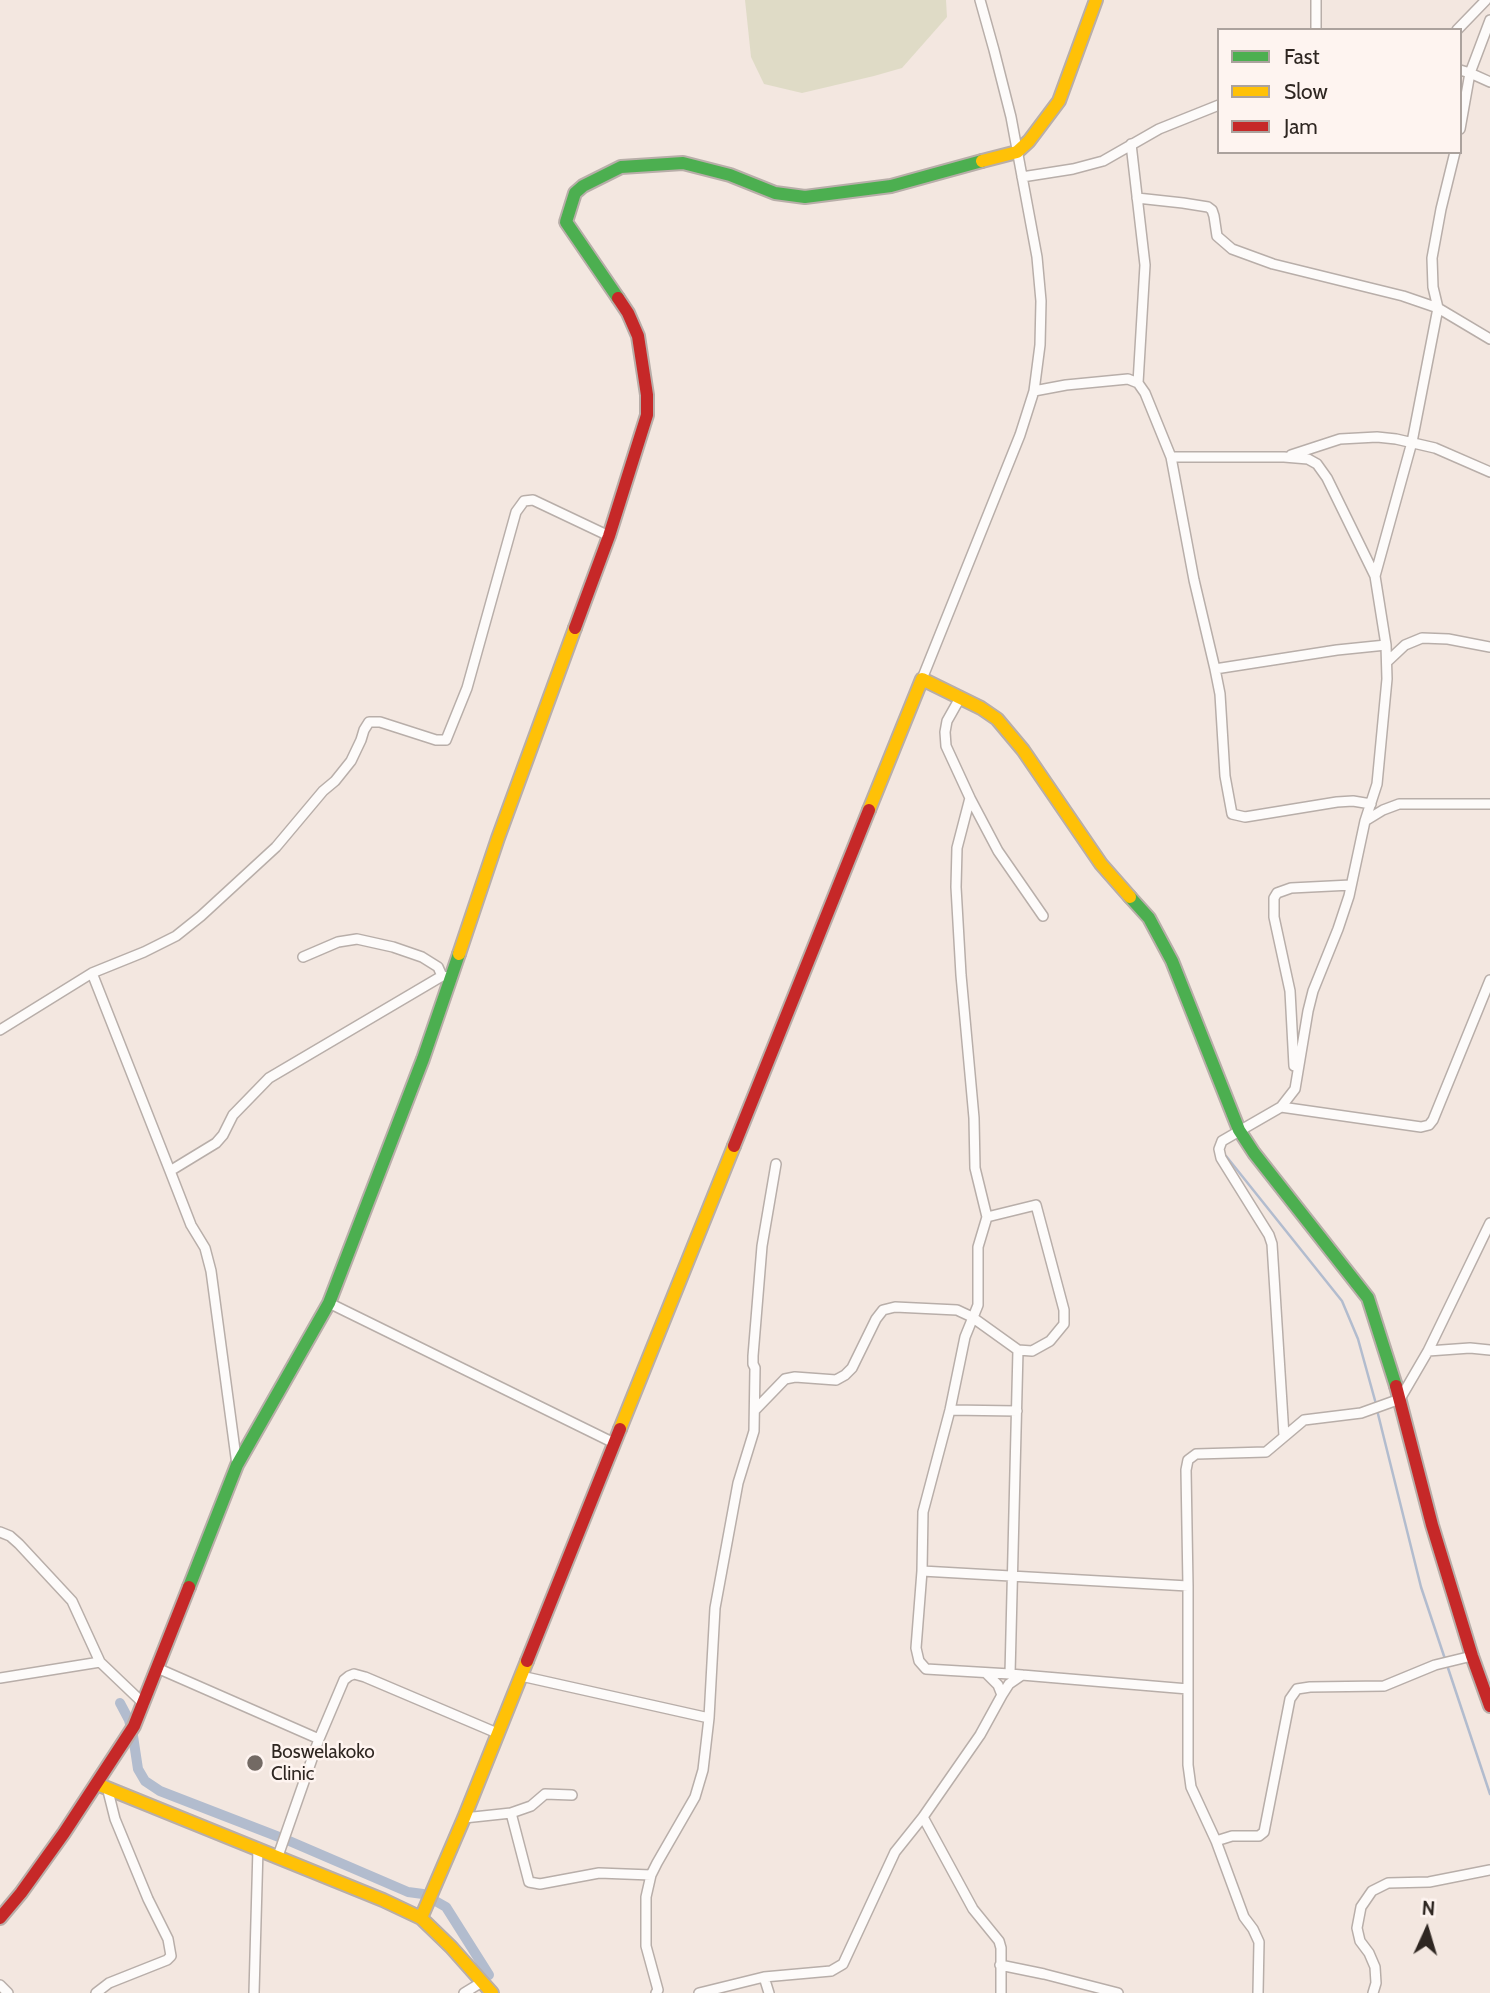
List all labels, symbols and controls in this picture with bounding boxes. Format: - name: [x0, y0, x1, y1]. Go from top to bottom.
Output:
- legend: [1217, 28, 1462, 154]
- text: Fast: [1284, 44, 1320, 69]
- text: Slow: [1284, 79, 1328, 104]
- text: Jam: [1284, 114, 1318, 139]
- place label: Boswelakoko Clinic: [271, 1741, 375, 1785]
- marker: Boswelakoko Clinic: [245, 1753, 265, 1773]
- north arrow: [1392, 1895, 1462, 1965]
- text: N: [1421, 1897, 1436, 1920]

